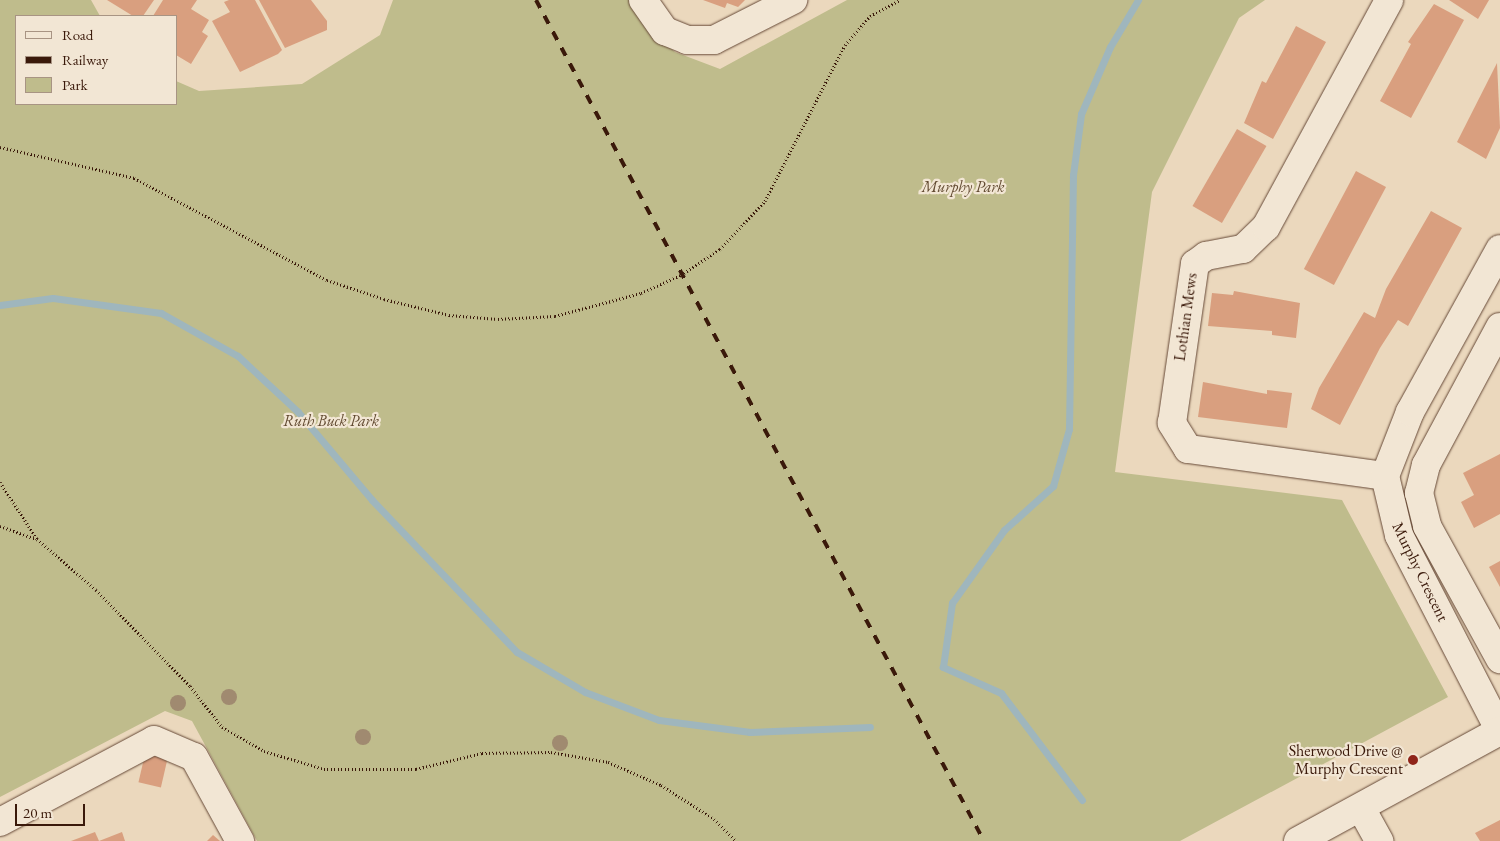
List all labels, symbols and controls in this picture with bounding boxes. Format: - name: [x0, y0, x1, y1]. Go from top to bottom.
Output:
- legend: [15, 15, 178, 105]
- text: Road: [62, 25, 93, 44]
- text: Railway: [62, 50, 108, 69]
- text: Park: [62, 75, 88, 94]
- park label: Murphy Park: [921, 177, 1005, 197]
- street label: Lothian Mews: [1170, 272, 1202, 362]
- park label: Ruth Buck Park: [283, 411, 379, 431]
- street label: Murphy Crescent: [1388, 519, 1452, 625]
- place label: Sherwood Drive @ Murphy Crescent: [1289, 741, 1403, 779]
- marker: Sherwood Drive @ Murphy Crescent: [1407, 754, 1419, 766]
- scale bar: [18, 794, 88, 826]
- text: 20 m: [23, 803, 52, 822]

